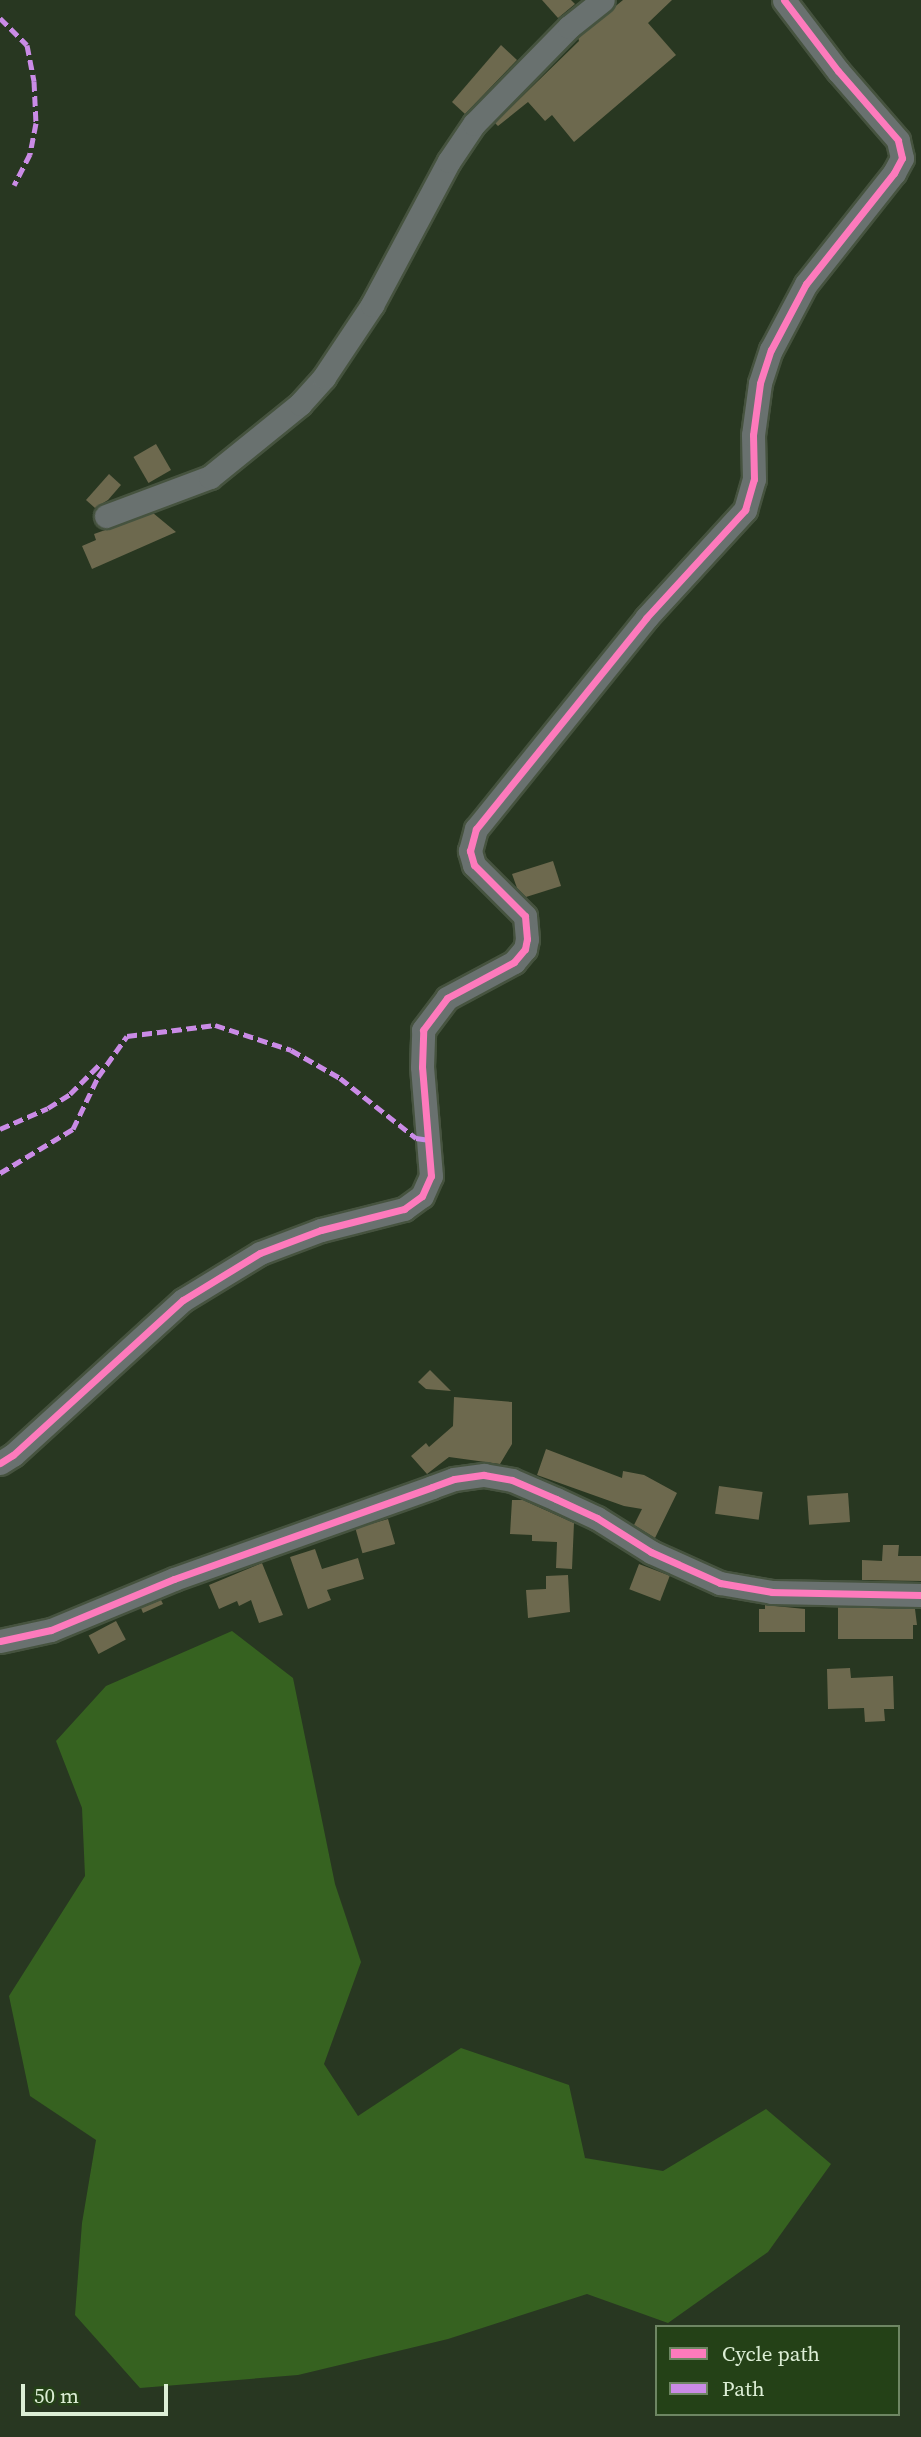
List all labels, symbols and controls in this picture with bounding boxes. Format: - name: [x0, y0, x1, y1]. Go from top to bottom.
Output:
- legend: [655, 2325, 900, 2416]
- text: Cycle path: [722, 2339, 820, 2368]
- scale bar: [24, 2370, 172, 2414]
- text: Path: [722, 2374, 765, 2403]
- text: 50 m: [34, 2381, 79, 2410]

